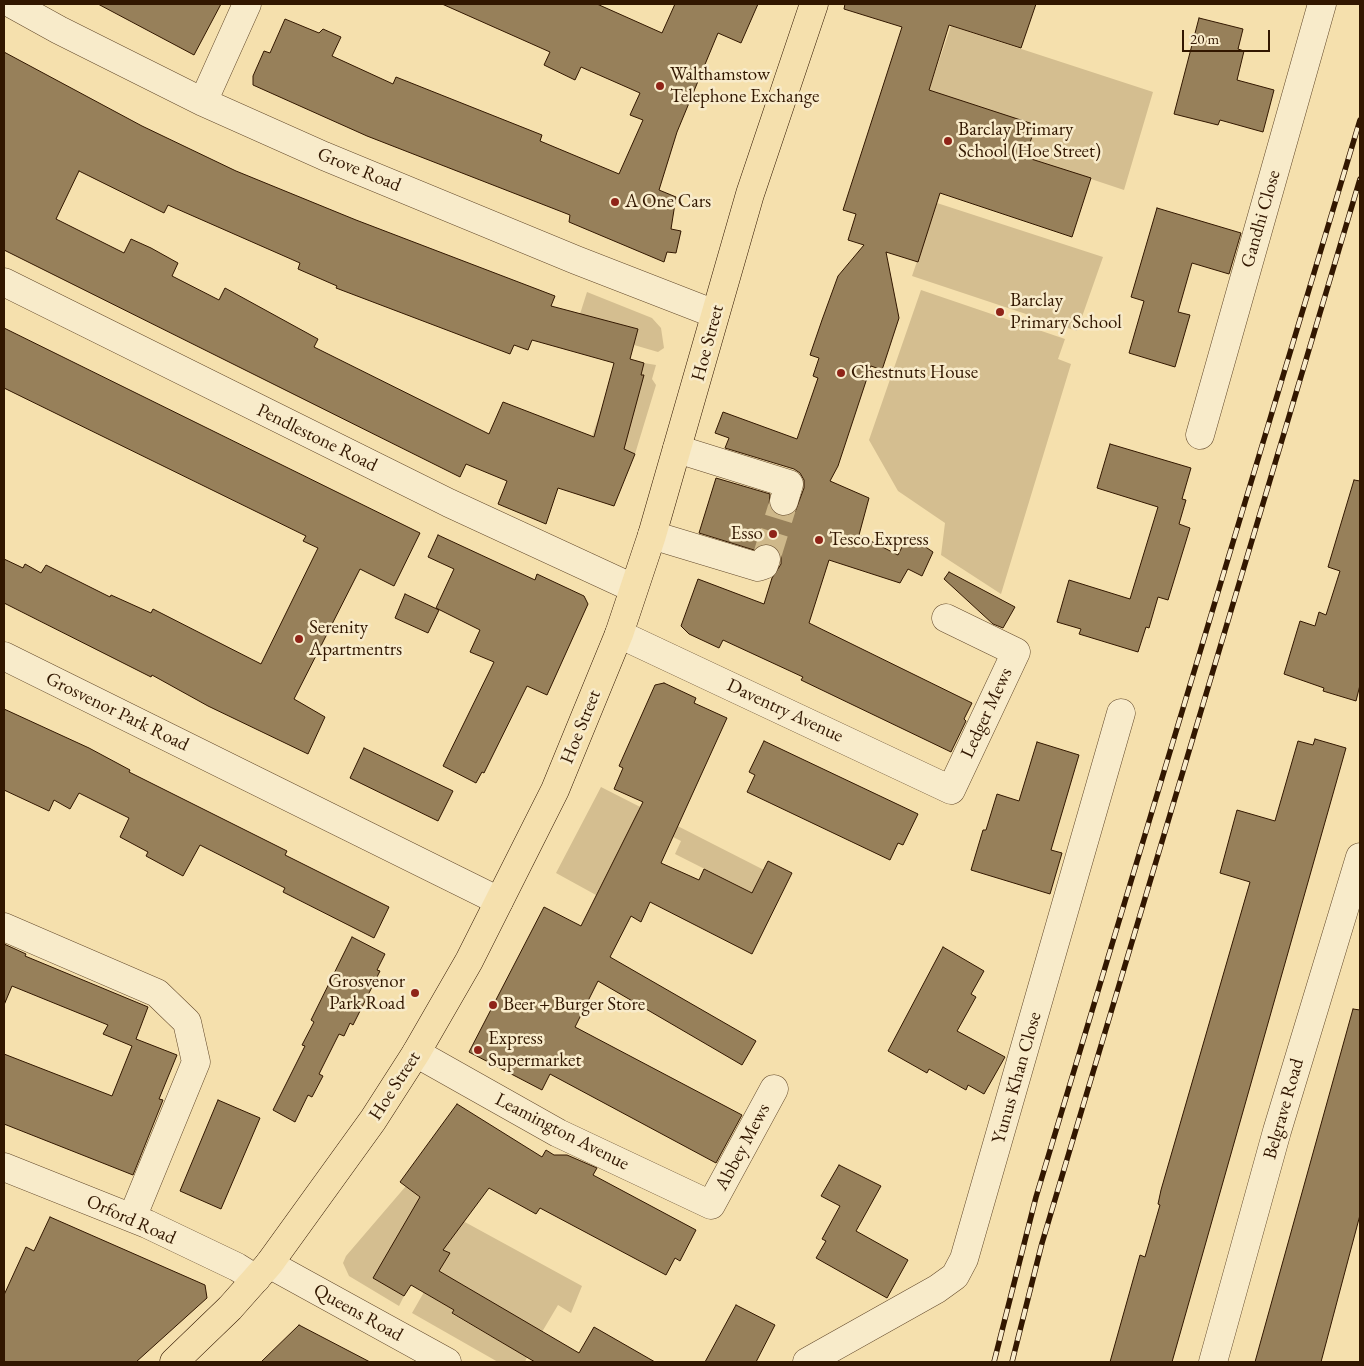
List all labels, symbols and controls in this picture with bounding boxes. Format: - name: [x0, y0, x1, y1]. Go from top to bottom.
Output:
- scale bar: [1184, 20, 1272, 52]
- text: 20 m: [1190, 29, 1219, 48]
- place label: Walthamstow Telephone Exchange: [670, 64, 819, 108]
- marker: Walthamstow Telephone Exchange: [654, 80, 666, 92]
- place label: Barclay Primary School (Hoe Street): [958, 119, 1101, 163]
- marker: Barclay Primary School (Hoe Street): [942, 135, 954, 147]
- street label: Grove Road: [314, 143, 404, 197]
- street label: Gandhi Close: [1236, 168, 1286, 270]
- place label: A One Cars: [625, 191, 711, 213]
- marker: A One Cars: [609, 196, 621, 208]
- place label: Barclay Primary School: [1010, 290, 1122, 334]
- street label: Hoe Street: [687, 303, 729, 383]
- marker: Barclay Primary School: [994, 306, 1006, 318]
- place label: Chestnuts House: [851, 362, 978, 384]
- marker: Chestnuts House: [835, 367, 847, 379]
- street label: Pendlestone Road: [253, 399, 381, 477]
- place label: Esso: [731, 523, 763, 545]
- marker: Esso: [767, 528, 779, 540]
- place label: Tesco Express: [829, 529, 929, 551]
- marker: Tesco Express: [813, 534, 825, 546]
- place label: Serenity Apartmentrs: [309, 617, 402, 661]
- marker: Serenity Apartmentrs: [293, 633, 305, 645]
- street label: Ledger Mews: [956, 664, 1018, 762]
- street label: Grosvenor Park Road: [42, 667, 192, 757]
- street label: Daventry Avenue: [723, 674, 847, 748]
- street label: Hoe Street: [556, 687, 606, 767]
- place label: Grosvenor Park Road: [328, 971, 405, 1015]
- marker: Grosvenor Park Road: [409, 987, 421, 999]
- place label: Beer + Burger Store: [503, 994, 645, 1016]
- marker: Beer + Burger Store: [487, 999, 499, 1011]
- street label: Yunus Khan Close: [987, 1009, 1047, 1147]
- place label: Express Supermarket: [488, 1028, 581, 1072]
- marker: Express Supermarket: [472, 1044, 484, 1056]
- street label: Hoe Street: [364, 1047, 426, 1125]
- street label: Belgrave Road: [1259, 1056, 1309, 1162]
- street label: Leamington Avenue: [491, 1088, 633, 1176]
- street label: Abbey Mews: [711, 1099, 775, 1195]
- street label: Orford Road: [83, 1190, 179, 1250]
- street label: Queens Road: [309, 1279, 407, 1347]

